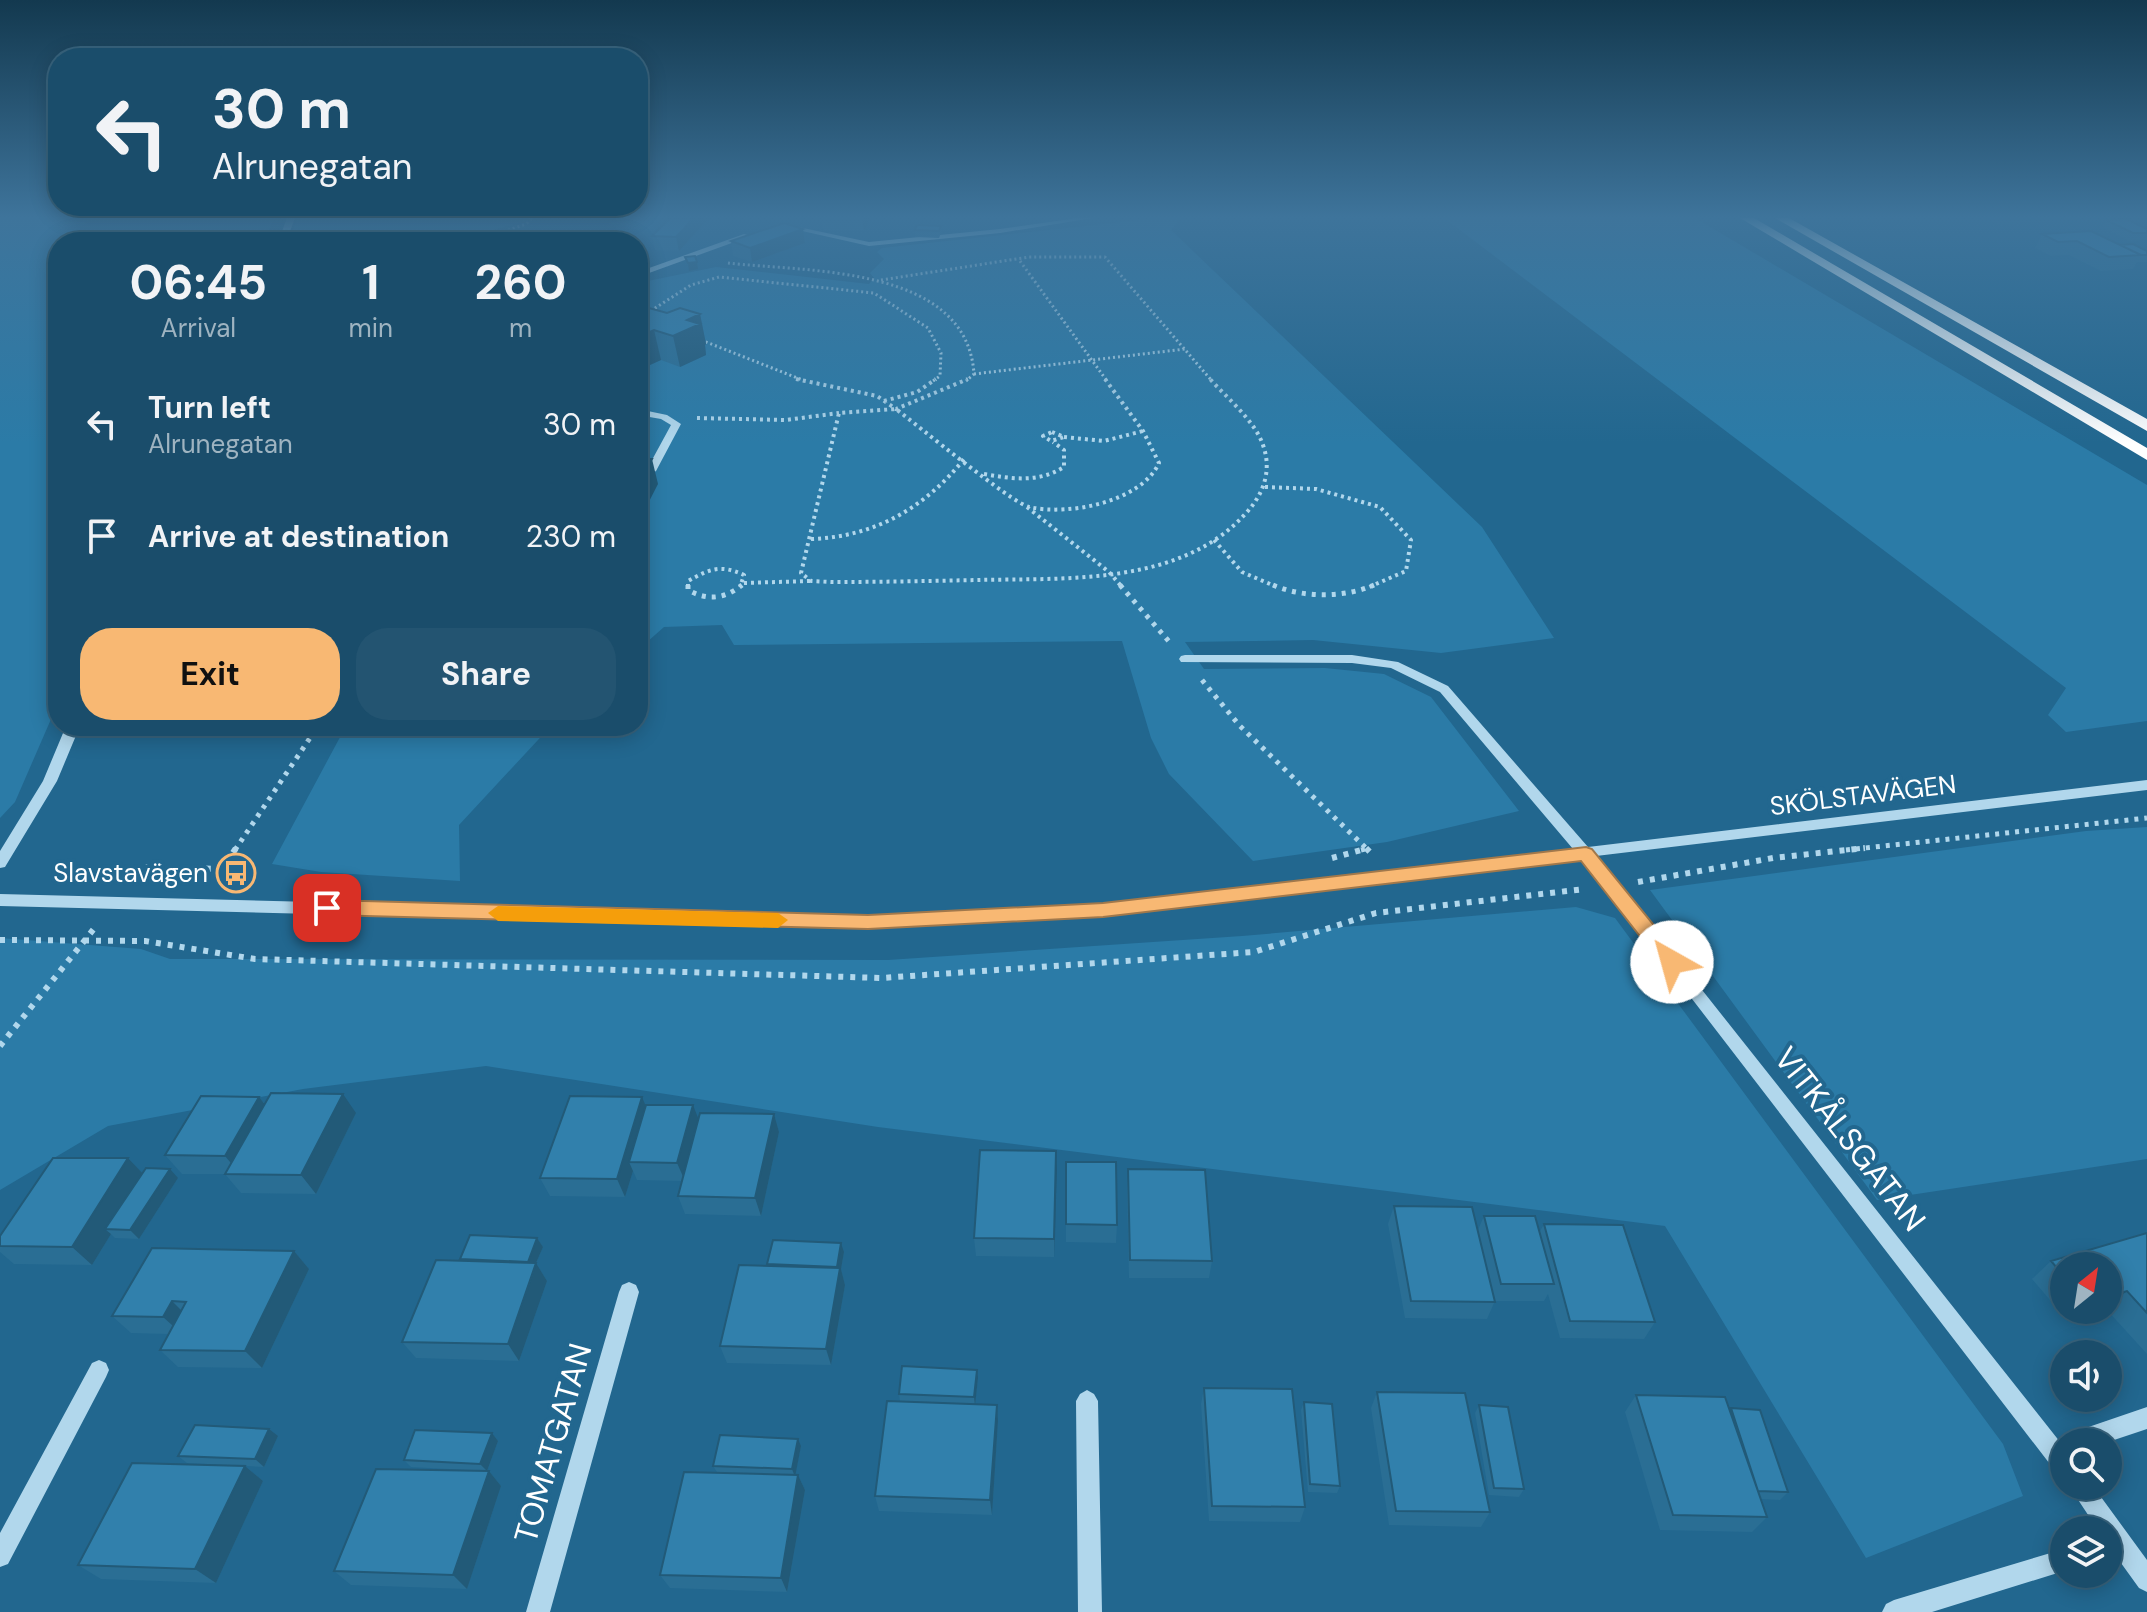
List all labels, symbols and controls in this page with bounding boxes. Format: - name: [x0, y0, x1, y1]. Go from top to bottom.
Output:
- text: 30 m: [212, 72, 351, 145]
- icon: left: [80, 80, 184, 184]
- text: Alrunegatan: [212, 143, 412, 190]
- text: 06:45: [130, 251, 267, 314]
- text: 1: [362, 251, 380, 314]
- text: 260: [475, 251, 566, 314]
- text: Arrival: [160, 311, 236, 345]
- text: min: [349, 311, 393, 345]
- text: m: [509, 311, 532, 345]
- text: Turn left: [148, 388, 271, 427]
- icon: left: [80, 402, 124, 446]
- text: 30 m: [543, 405, 616, 444]
- text: Alrunegatan: [148, 427, 293, 461]
- icon: arrive: [80, 514, 124, 558]
- text: Arrive at destination: [148, 517, 449, 556]
- text: 230 m: [526, 517, 616, 556]
- button: Exit: [80, 628, 340, 720]
- button: Share: [356, 628, 616, 720]
- street label: SKÖLSTAVÄGEN: [1768, 767, 1958, 823]
- bus stop icon: Slavstavägen: [215, 852, 257, 894]
- place label: Slavstavägen: [53, 856, 208, 890]
- pin: [293, 874, 361, 942]
- icon: arrive: [305, 886, 349, 930]
- position arrow: [1630, 920, 1714, 1004]
- street label: VITKÅLSGATAN: [1765, 1038, 1936, 1240]
- north arrow: [2050, 1252, 2122, 1324]
- map controls: [2050, 1252, 2122, 1588]
- street label: TOMATGATAN: [504, 1338, 602, 1548]
- button: sound: [2050, 1340, 2122, 1412]
- button: search: [2050, 1428, 2122, 1500]
- button: layers: [2050, 1516, 2122, 1588]

